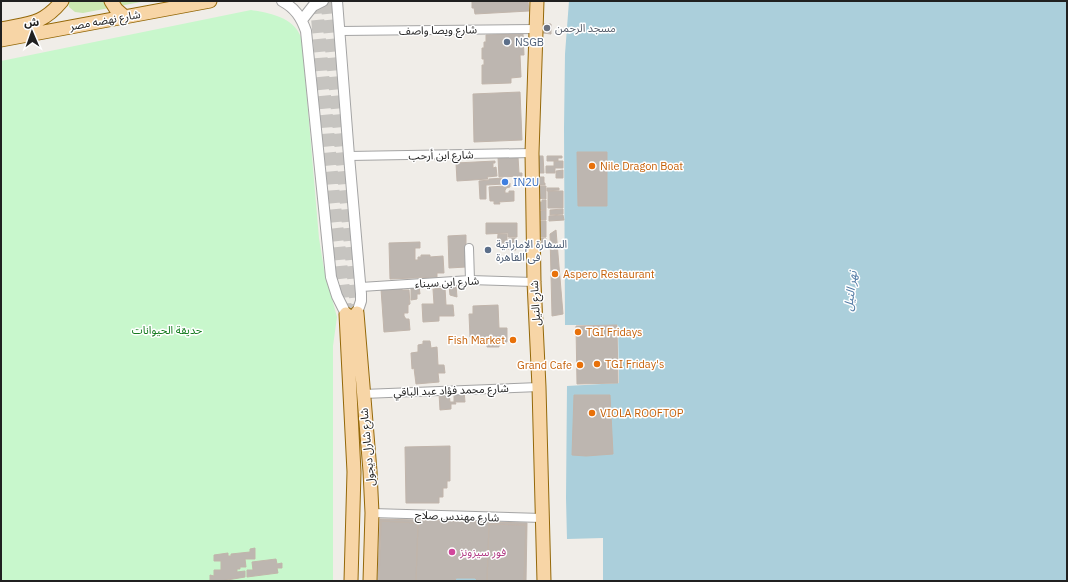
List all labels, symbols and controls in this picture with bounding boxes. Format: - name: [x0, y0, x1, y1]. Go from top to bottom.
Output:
- street label: شارع نهضه مصر: [68, 7, 142, 34]
- north arrow: [12, 12, 52, 52]
- text: ش: [24, 15, 39, 29]
- place label: مسجد الرحمن: [555, 21, 616, 35]
- street label: شارع ويصا واصف: [399, 22, 478, 39]
- marker: مسجد الرحمن: [542, 23, 552, 33]
- place label: NSGB: [515, 35, 544, 49]
- marker: NSGB: [502, 37, 512, 47]
- street label: شارع ابن أرحب: [408, 147, 474, 164]
- place label: Nile Dragon Boat: [600, 159, 683, 173]
- marker: Nile Dragon Boat: [587, 161, 597, 171]
- place label: IN2U: [513, 175, 539, 189]
- marker: IN2U: [500, 177, 510, 187]
- place label: السفارة الإماراتية فى القاهرة: [496, 237, 567, 264]
- marker: السفارة الإماراتية فى القاهرة: [483, 245, 493, 255]
- place label: Aspero Restaurant: [563, 267, 655, 281]
- marker: Aspero Restaurant: [550, 269, 560, 279]
- water label: نهر النيل: [840, 269, 860, 312]
- street label: شارع ابن سيناء: [414, 273, 480, 292]
- street label: شارع النيل: [527, 280, 544, 326]
- park label: حديقة الحيوانات: [132, 323, 203, 337]
- place label: TGI Fridays: [586, 325, 642, 339]
- marker: TGI Fridays: [573, 327, 583, 337]
- place label: Fish Market: [448, 333, 505, 347]
- marker: Fish Market: [508, 335, 518, 345]
- place label: TGI Friday's: [605, 357, 664, 371]
- place label: Grand Cafe: [517, 358, 572, 372]
- marker: TGI Friday's: [592, 359, 602, 369]
- marker: Grand Cafe: [575, 360, 585, 370]
- street label: شارع محمد فؤاد عبد الباقي: [393, 381, 509, 402]
- place label: VIOLA ROOFTOP: [600, 406, 684, 420]
- street label: شارع شارل ديجول: [357, 407, 378, 487]
- marker: VIOLA ROOFTOP: [587, 408, 597, 418]
- street label: شارع مهندس صلاح: [415, 508, 500, 525]
- place label: فور سيزونز: [459, 545, 506, 559]
- marker: فور سيزونز: [447, 547, 457, 557]

